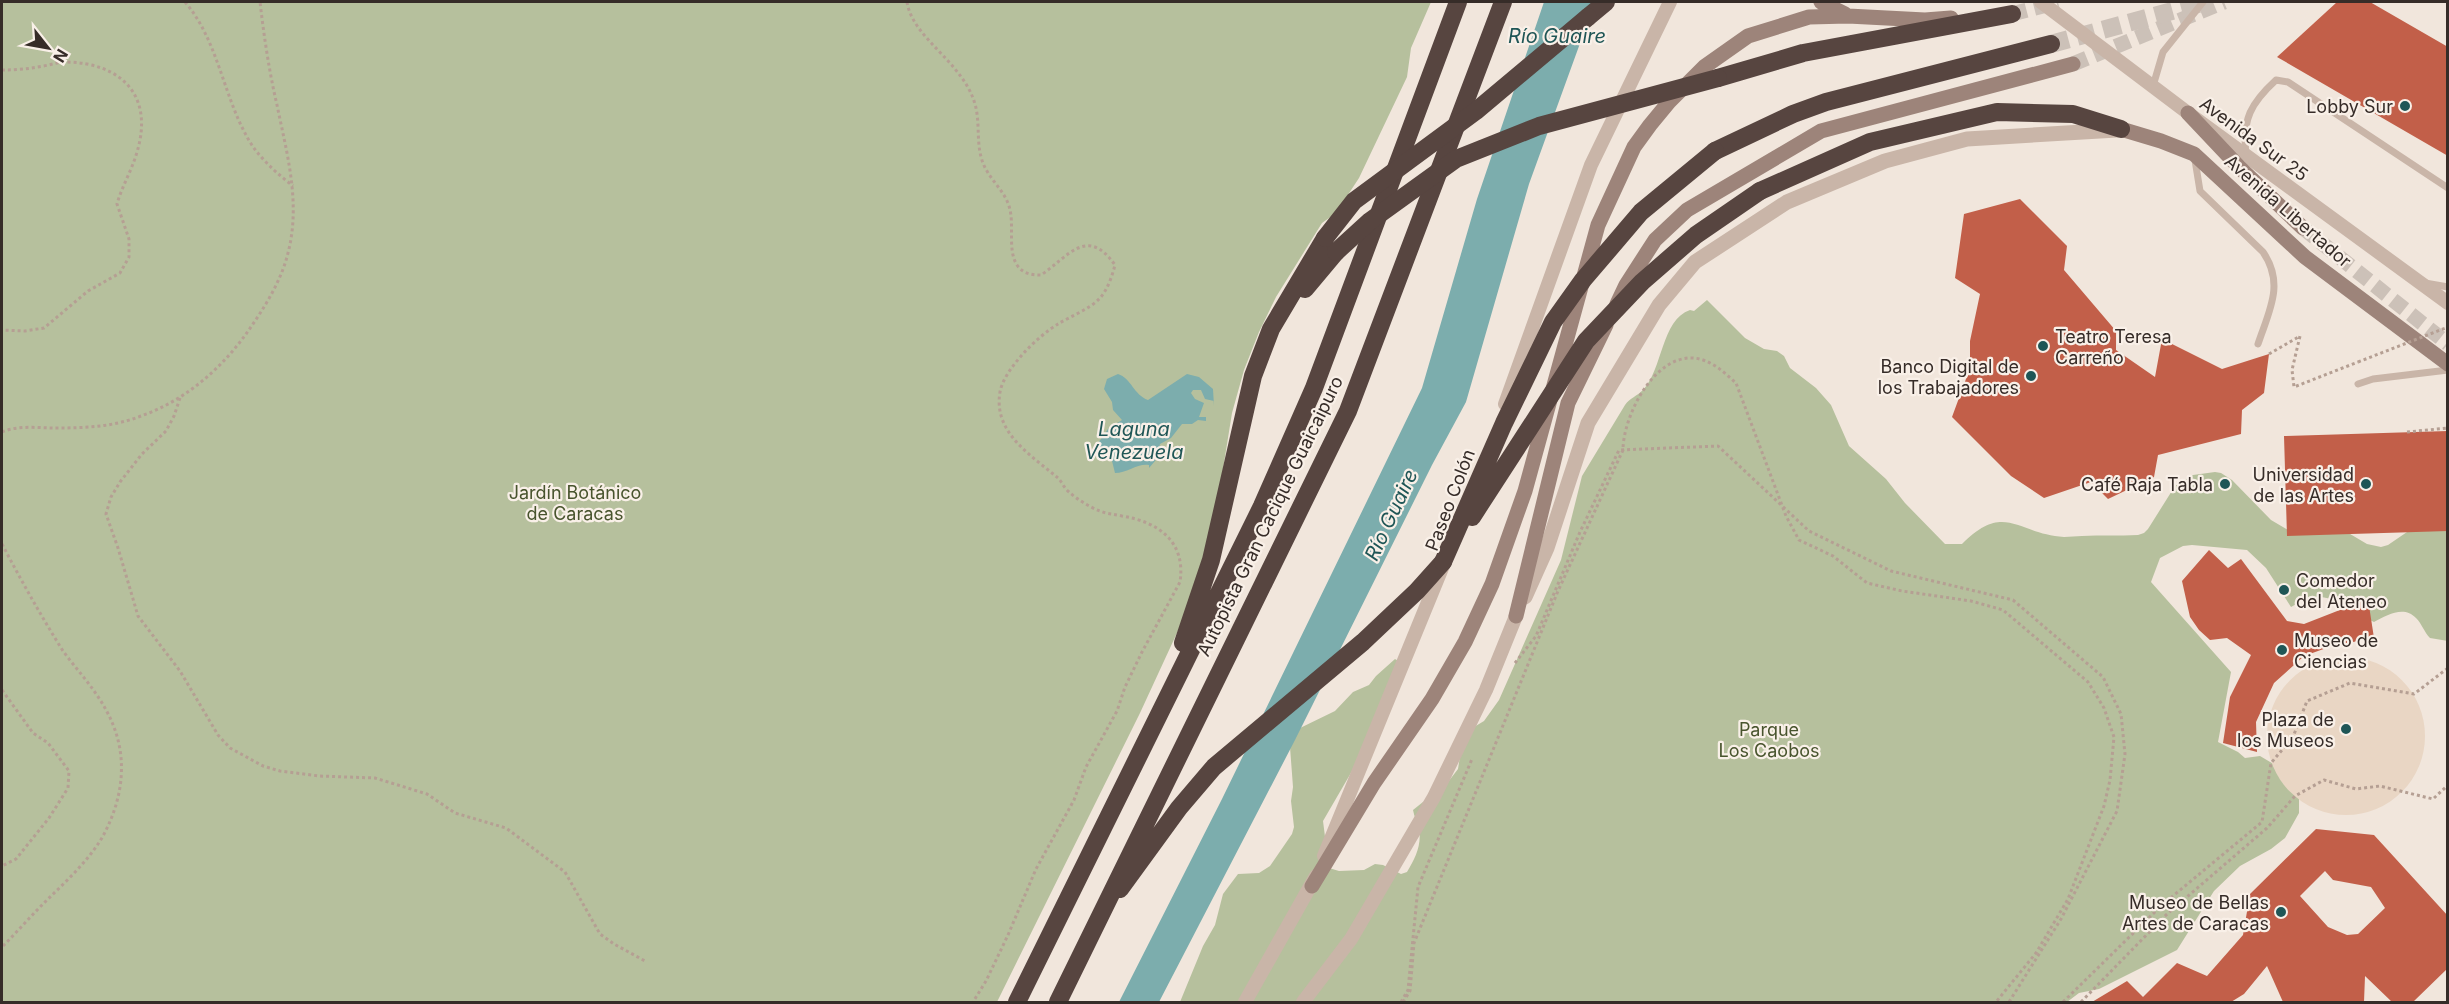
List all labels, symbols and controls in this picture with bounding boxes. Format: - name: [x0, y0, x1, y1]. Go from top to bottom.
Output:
- north arrow: [18, 18, 78, 78]
- water label: Río Guaire: [1508, 24, 1606, 48]
- text: N: [49, 45, 73, 66]
- street label: Avenida Sur 25: [2196, 93, 2312, 185]
- place label: Lobby Sur: [2306, 96, 2393, 117]
- marker: Lobby Sur: [2398, 99, 2412, 113]
- street label: Avenida Libertador: [2221, 150, 2356, 272]
- place label: Teatro Teresa Carreño: [2055, 326, 2172, 368]
- marker: Teatro Teresa Carreño: [2036, 339, 2050, 353]
- place label: Banco Digital de los Trabajadores: [1878, 356, 2019, 398]
- marker: Banco Digital de los Trabajadores: [2024, 369, 2038, 383]
- street label: Autopista Gran Cacique Guaicaipuro: [1193, 372, 1347, 660]
- water label: Laguna Venezuela: [1085, 417, 1183, 464]
- street label: Paseo Colón: [1421, 446, 1479, 554]
- place label: Universidad de las Artes: [2253, 464, 2354, 506]
- water label: Río Guaire: [1359, 466, 1423, 564]
- place label: Café Raja Tabla: [2081, 474, 2213, 495]
- marker: Café Raja Tabla: [2218, 477, 2232, 491]
- marker: Universidad de las Artes: [2359, 477, 2373, 491]
- park label: Jardín Botánico de Caracas: [509, 482, 641, 524]
- place label: Comedor del Ateneo: [2296, 570, 2387, 612]
- marker: Comedor del Ateneo: [2277, 583, 2291, 597]
- place label: Museo de Ciencias: [2294, 630, 2378, 672]
- marker: Museo de Ciencias: [2275, 643, 2289, 657]
- place label: Plaza de los Museos: [2237, 709, 2334, 751]
- park label: Parque Los Caobos: [1719, 719, 1819, 761]
- marker: Plaza de los Museos: [2339, 722, 2353, 736]
- place label: Museo de Bellas Artes de Caracas: [2122, 892, 2269, 934]
- marker: Museo de Bellas Artes de Caracas: [2274, 905, 2288, 919]

